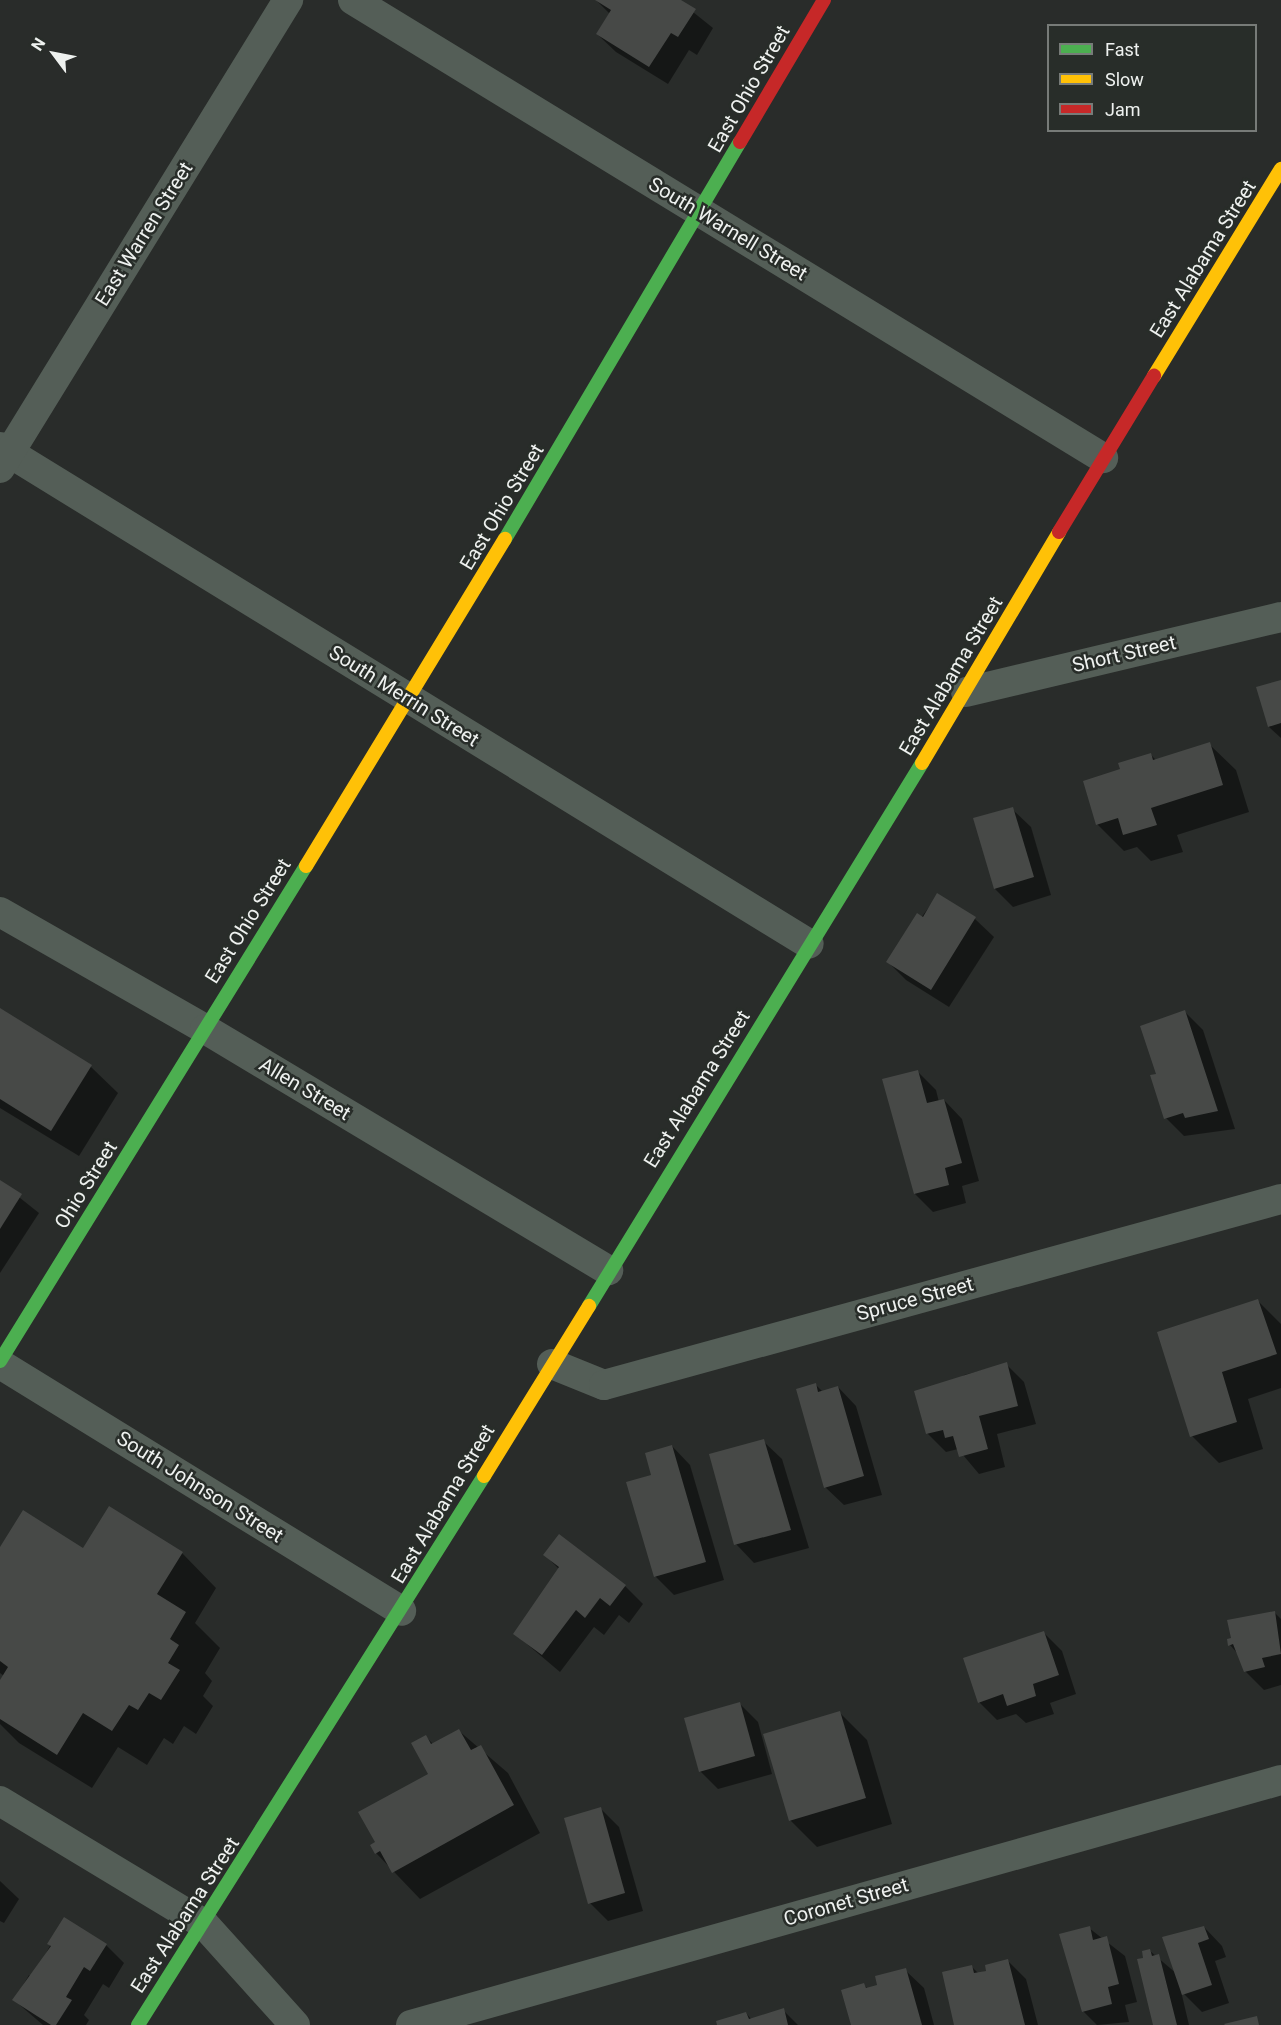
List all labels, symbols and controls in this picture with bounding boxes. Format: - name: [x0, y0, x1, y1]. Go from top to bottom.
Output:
- street label: East Ohio Street: [703, 21, 795, 157]
- north arrow: [24, 24, 84, 84]
- legend: [1047, 24, 1257, 132]
- text: N: [27, 34, 49, 54]
- text: Fast: [1105, 39, 1140, 60]
- text: Slow: [1105, 69, 1144, 90]
- text: Jam: [1105, 99, 1141, 120]
- street label: East Warren Street: [90, 158, 198, 310]
- street label: South Warnell Street: [644, 172, 812, 286]
- street label: East Alabama Street: [1145, 176, 1261, 342]
- street label: East Ohio Street: [455, 440, 549, 574]
- street label: East Alabama Street: [894, 592, 1008, 760]
- street label: Short Street: [1070, 630, 1178, 678]
- street label: South Merrin Street: [325, 640, 483, 752]
- street label: East Ohio Street: [200, 854, 296, 988]
- street label: East Alabama Street: [639, 1006, 755, 1172]
- street label: Allen Street: [255, 1052, 355, 1126]
- street label: Ohio Street: [50, 1137, 122, 1233]
- street label: Spruce Street: [854, 1272, 976, 1326]
- street label: East Alabama Street: [386, 1420, 500, 1588]
- street label: South Johnson Street: [112, 1426, 288, 1548]
- street label: East Alabama Street: [126, 1833, 244, 1997]
- street label: Coronet Street: [781, 1873, 911, 1931]

